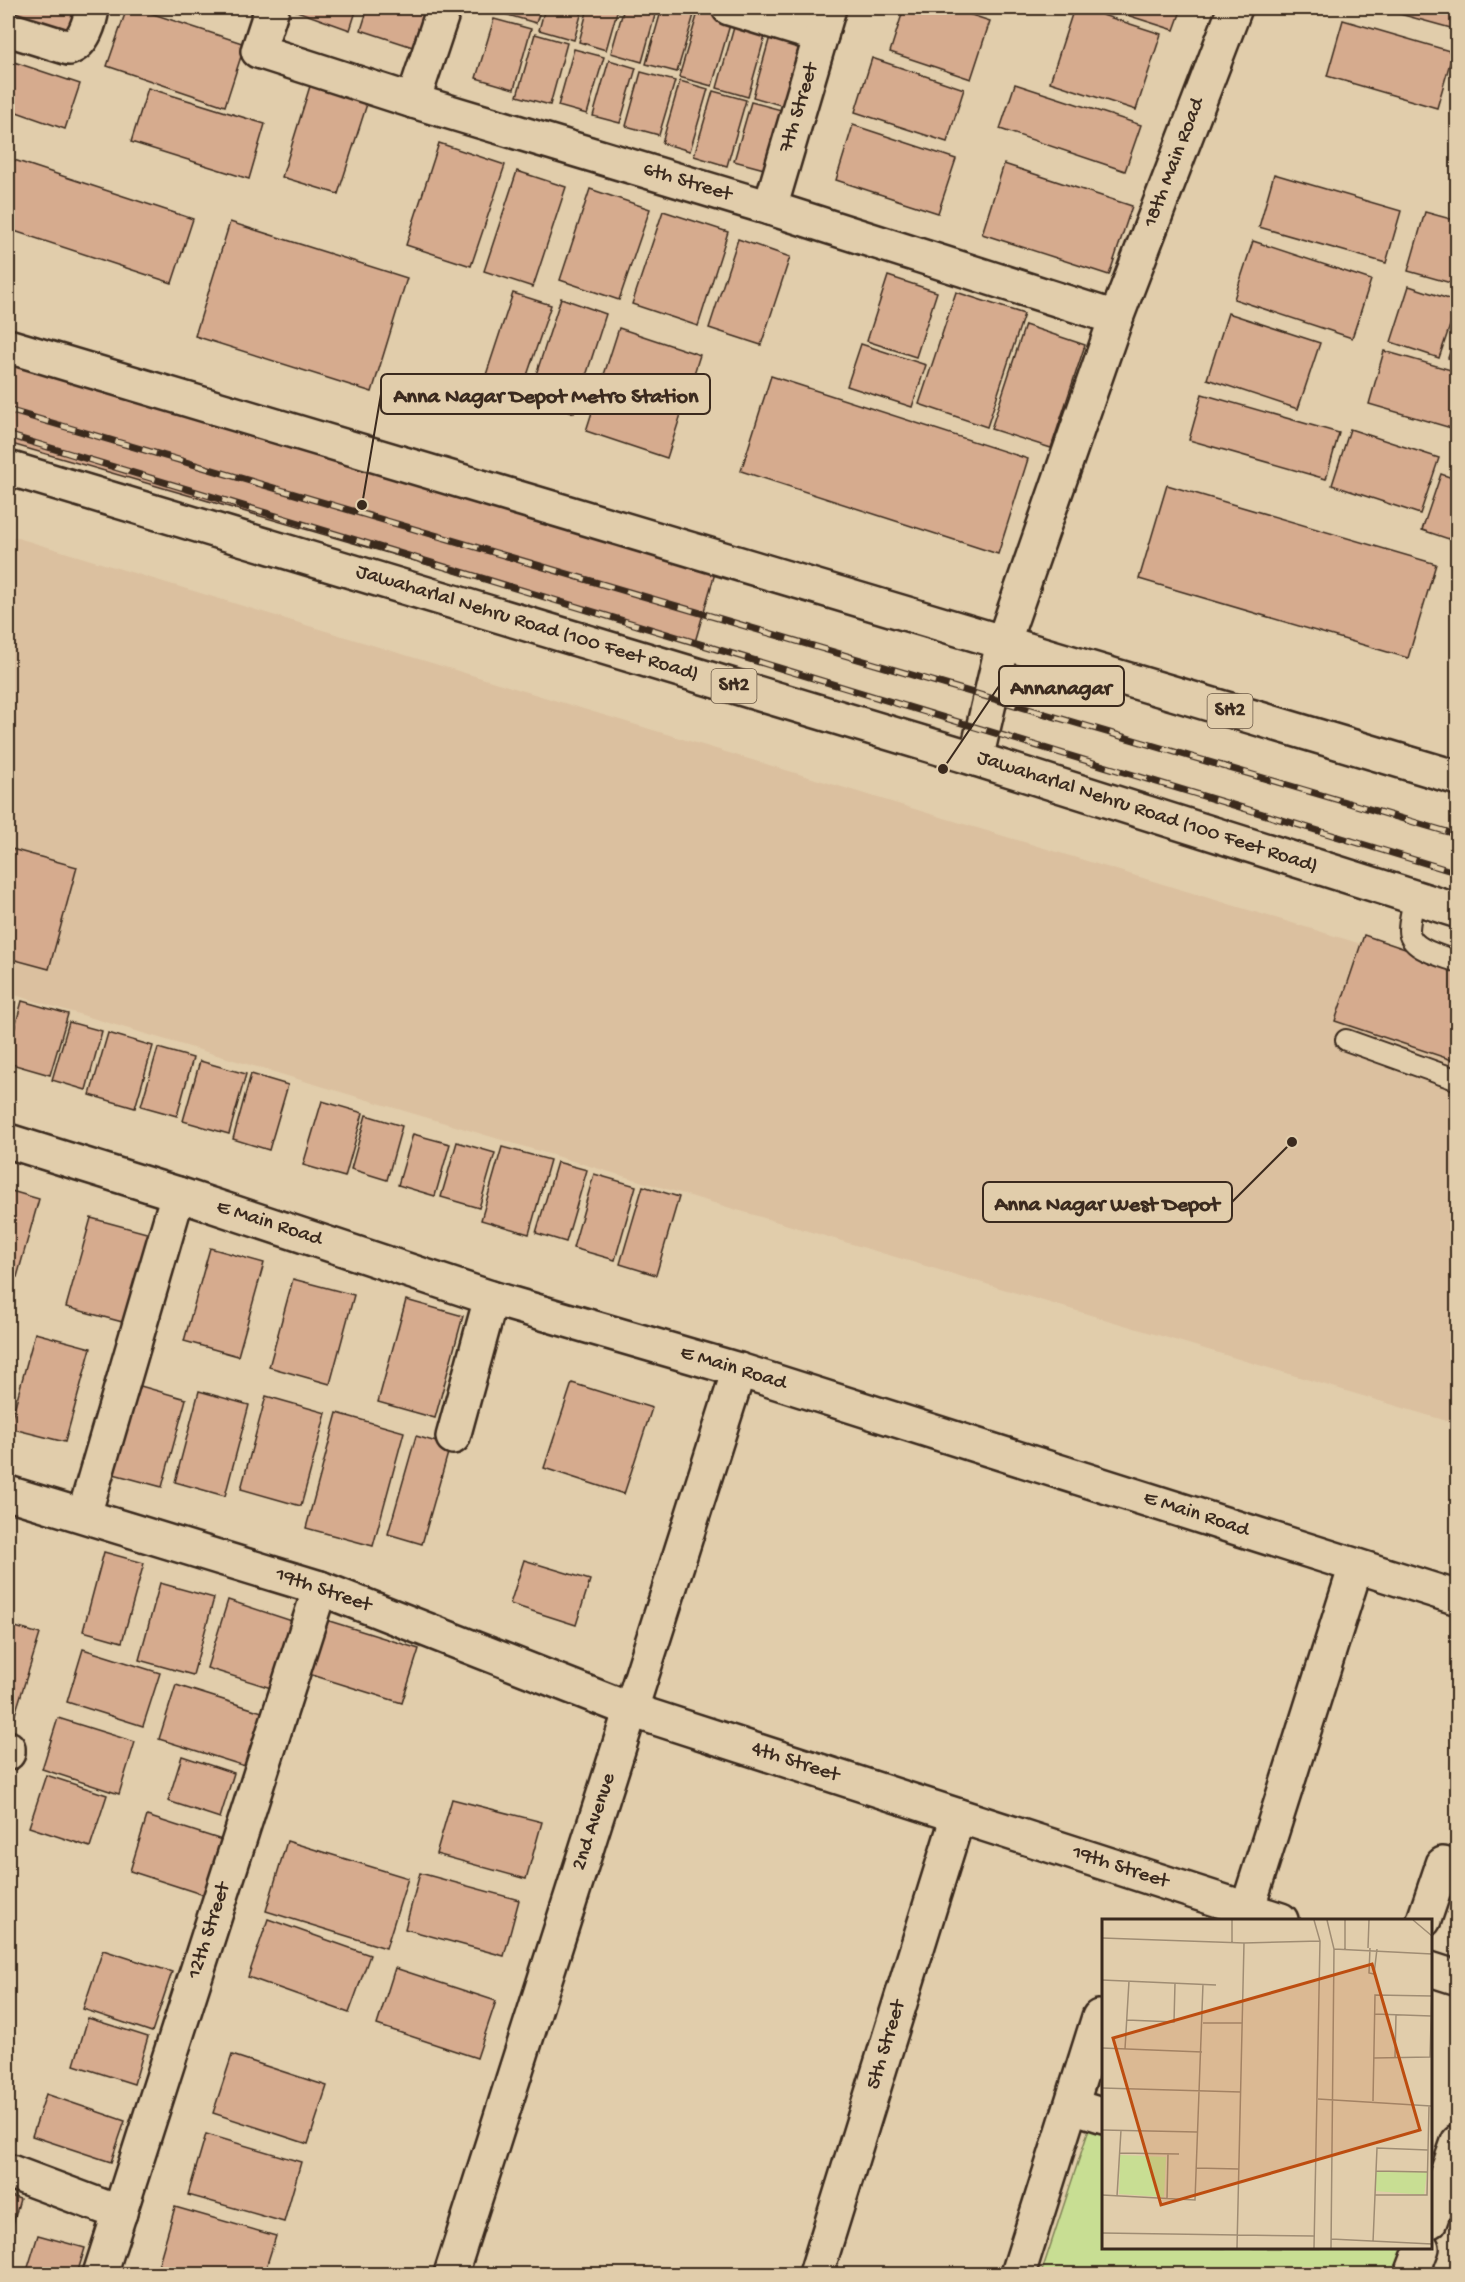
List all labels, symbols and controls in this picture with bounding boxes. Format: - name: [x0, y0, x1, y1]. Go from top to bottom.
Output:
- street label: 7th Street: [774, 58, 826, 156]
- street label: 18th Main Road: [1139, 93, 1212, 232]
- street label: 6th Street: [640, 158, 737, 209]
- callout: Anna Nagar Depot Metro Station: [381, 374, 710, 414]
- text: Anna Nagar Depot Metro Station: [393, 385, 699, 411]
- street label: Jawaharlal Nehru Road (100 Feet Road): [353, 560, 701, 688]
- callout: Annanagar: [999, 666, 1124, 706]
- road number: SH2: [712, 669, 756, 703]
- text: Annanagar: [1009, 677, 1114, 703]
- road number: SH2: [1208, 694, 1252, 728]
- street label: Jawaharlal Nehru Road (100 Feet Road): [973, 746, 1321, 880]
- callout: Anna Nagar West Depot: [983, 1182, 1232, 1222]
- text: Anna Nagar West Depot: [994, 1193, 1221, 1219]
- street label: E Main Road: [213, 1195, 327, 1253]
- street label: E Main Road: [677, 1341, 791, 1397]
- street label: E Main Road: [1140, 1486, 1254, 1544]
- street label: 19th Street: [271, 1563, 377, 1620]
- street label: 4th Street: [748, 1737, 844, 1790]
- street label: 2nd Avenue: [568, 1769, 623, 1874]
- street label: 19th Street: [1068, 1840, 1174, 1896]
- street label: 12th Street: [182, 1877, 238, 1983]
- inset map: [1102, 1919, 1432, 2249]
- street label: 5th Street: [862, 1995, 913, 2093]

